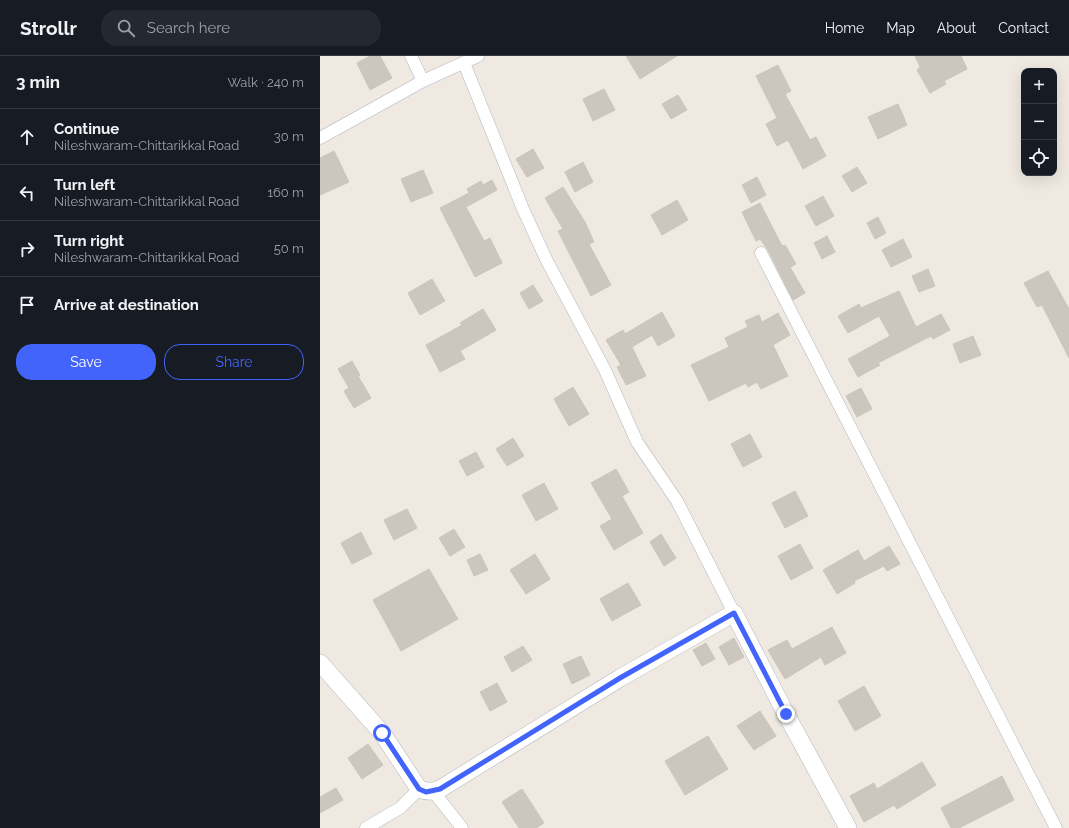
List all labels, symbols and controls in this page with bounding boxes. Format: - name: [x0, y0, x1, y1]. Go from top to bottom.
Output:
- search box: [101, 10, 381, 46]
- text: Strollr: [20, 17, 77, 39]
- icon: search: [115, 17, 137, 39]
- text: Search here: [147, 19, 230, 37]
- text: Home: [825, 20, 864, 36]
- text: Map: [886, 20, 915, 36]
- text: About: [937, 20, 976, 36]
- text: Contact: [998, 20, 1049, 36]
- map controls: [1021, 68, 1057, 176]
- button: +: [1021, 68, 1057, 104]
- text: 3 min: [16, 72, 60, 92]
- text: Walk · 240 m: [227, 75, 304, 90]
- button: −: [1021, 104, 1057, 140]
- text: Continue: [54, 120, 119, 138]
- icon: ahead: [16, 126, 38, 148]
- text: 30 m: [274, 129, 304, 144]
- text: Nileshwaram-Chittarikkal Road: [54, 138, 239, 153]
- button: locate: [1021, 140, 1057, 176]
- text: Turn left: [54, 176, 115, 194]
- icon: left: [16, 182, 38, 204]
- text: 160 m: [267, 185, 304, 200]
- text: Nileshwaram-Chittarikkal Road: [54, 194, 239, 209]
- text: Turn right: [54, 232, 124, 250]
- icon: right: [16, 238, 38, 260]
- text: 50 m: [274, 241, 304, 256]
- text: Nileshwaram-Chittarikkal Road: [54, 250, 239, 265]
- icon: arrive: [16, 294, 38, 316]
- text: Arrive at destination: [54, 296, 199, 314]
- button: Save: [16, 344, 156, 380]
- button: Share: [164, 344, 304, 380]
- route end: [777, 705, 795, 723]
- route start: [373, 724, 391, 742]

